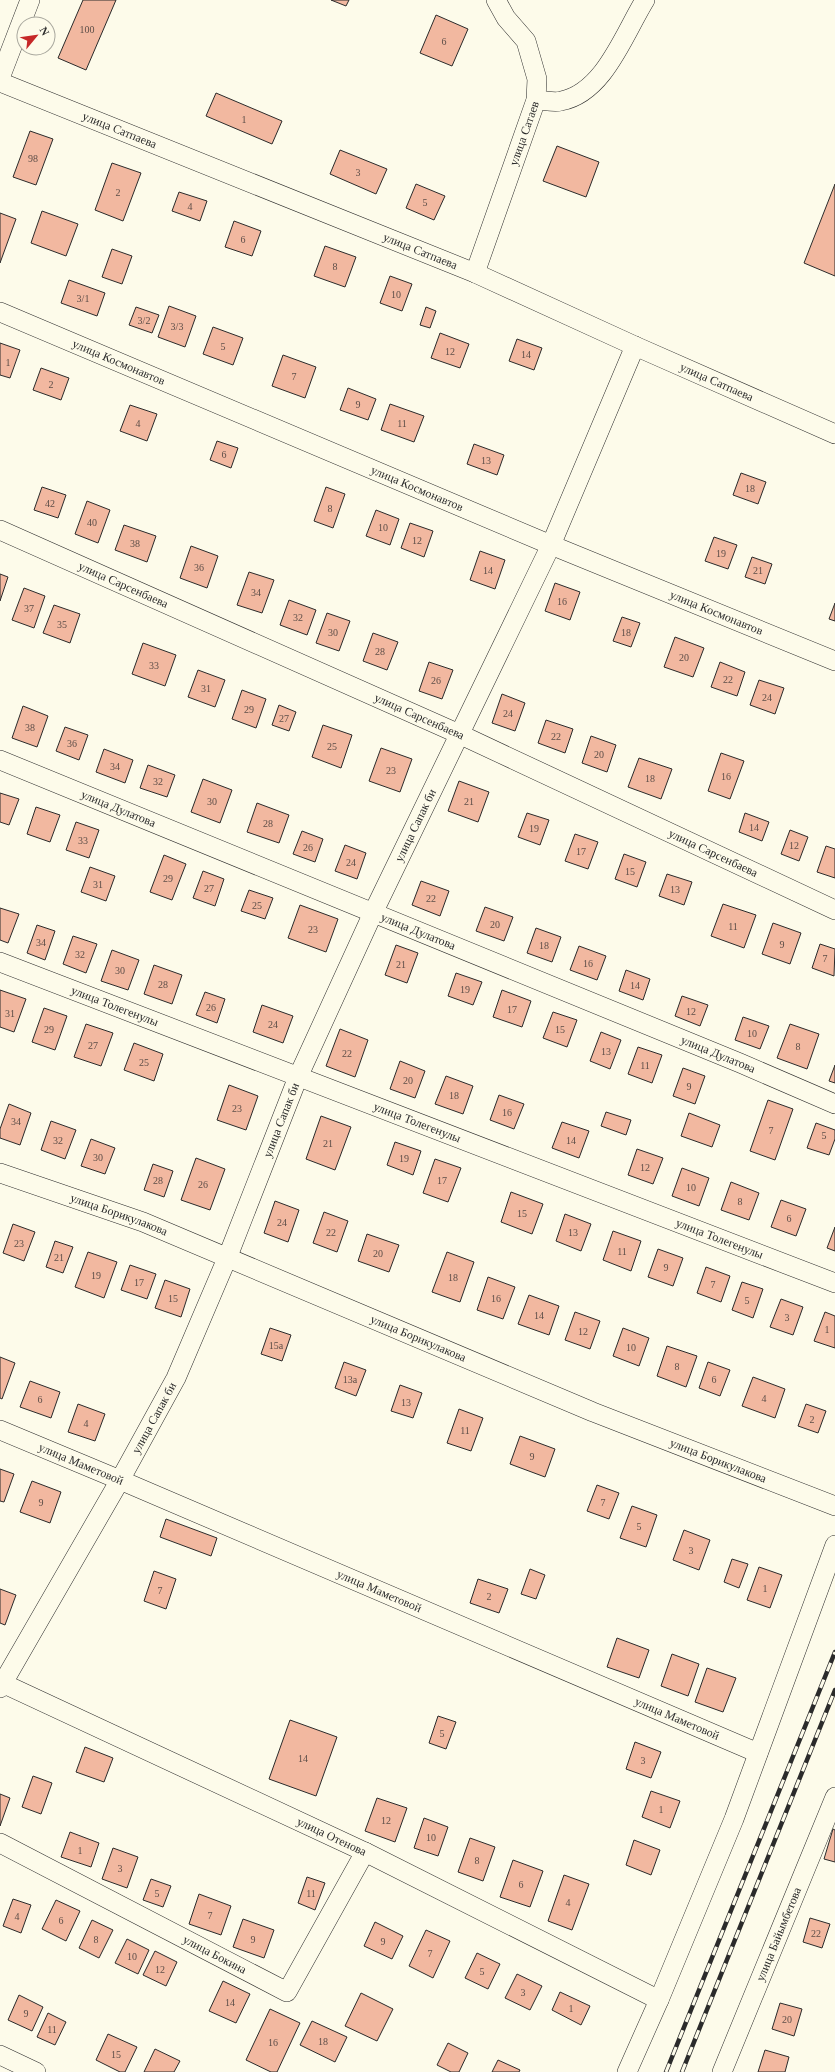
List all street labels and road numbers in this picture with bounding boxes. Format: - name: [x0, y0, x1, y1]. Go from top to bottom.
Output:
- street label: улица Сатаев: [506, 99, 542, 168]
- street label: улица Сатпаева: [80, 109, 160, 152]
- street label: улица Сатпаева: [381, 230, 460, 272]
- street label: улица Космонавтов: [70, 336, 168, 388]
- street label: улица Сатпаева: [678, 360, 756, 404]
- street label: улица Космонавтов: [369, 463, 466, 514]
- street label: улица Сарсенбаева: [76, 559, 171, 611]
- street label: улица Космонавтов: [668, 587, 765, 638]
- street label: улица Сарсенбаева: [372, 690, 467, 743]
- street label: улица Сапак би: [392, 786, 439, 864]
- street label: улица Дулатова: [79, 787, 158, 830]
- street label: улица Сарсенбаева: [666, 826, 761, 880]
- street label: улица Дулатова: [379, 910, 458, 953]
- street label: улица Толегенулы: [69, 983, 160, 1029]
- street label: улица Дулатова: [679, 1033, 758, 1076]
- street label: улица Сапак би: [260, 1080, 302, 1159]
- street label: улица Толегенулы: [372, 1099, 463, 1145]
- street label: улица Борикулакова: [68, 1191, 170, 1239]
- street label: улица Толегенулы: [674, 1216, 765, 1262]
- street label: улица Борикулакова: [368, 1312, 469, 1365]
- street label: улица Сапак би: [129, 1379, 180, 1456]
- street label: улица Борикулакова: [668, 1436, 769, 1486]
- street label: улица Маметовой: [37, 1440, 126, 1488]
- street label: улица Маметовой: [335, 1567, 424, 1615]
- street label: улица Маметовой: [633, 1694, 722, 1743]
- street label: улица Отенова: [295, 1814, 369, 1859]
- street label: улица Байымбетова: [753, 1885, 804, 1983]
- street label: улица Бокина: [181, 1932, 249, 1977]

